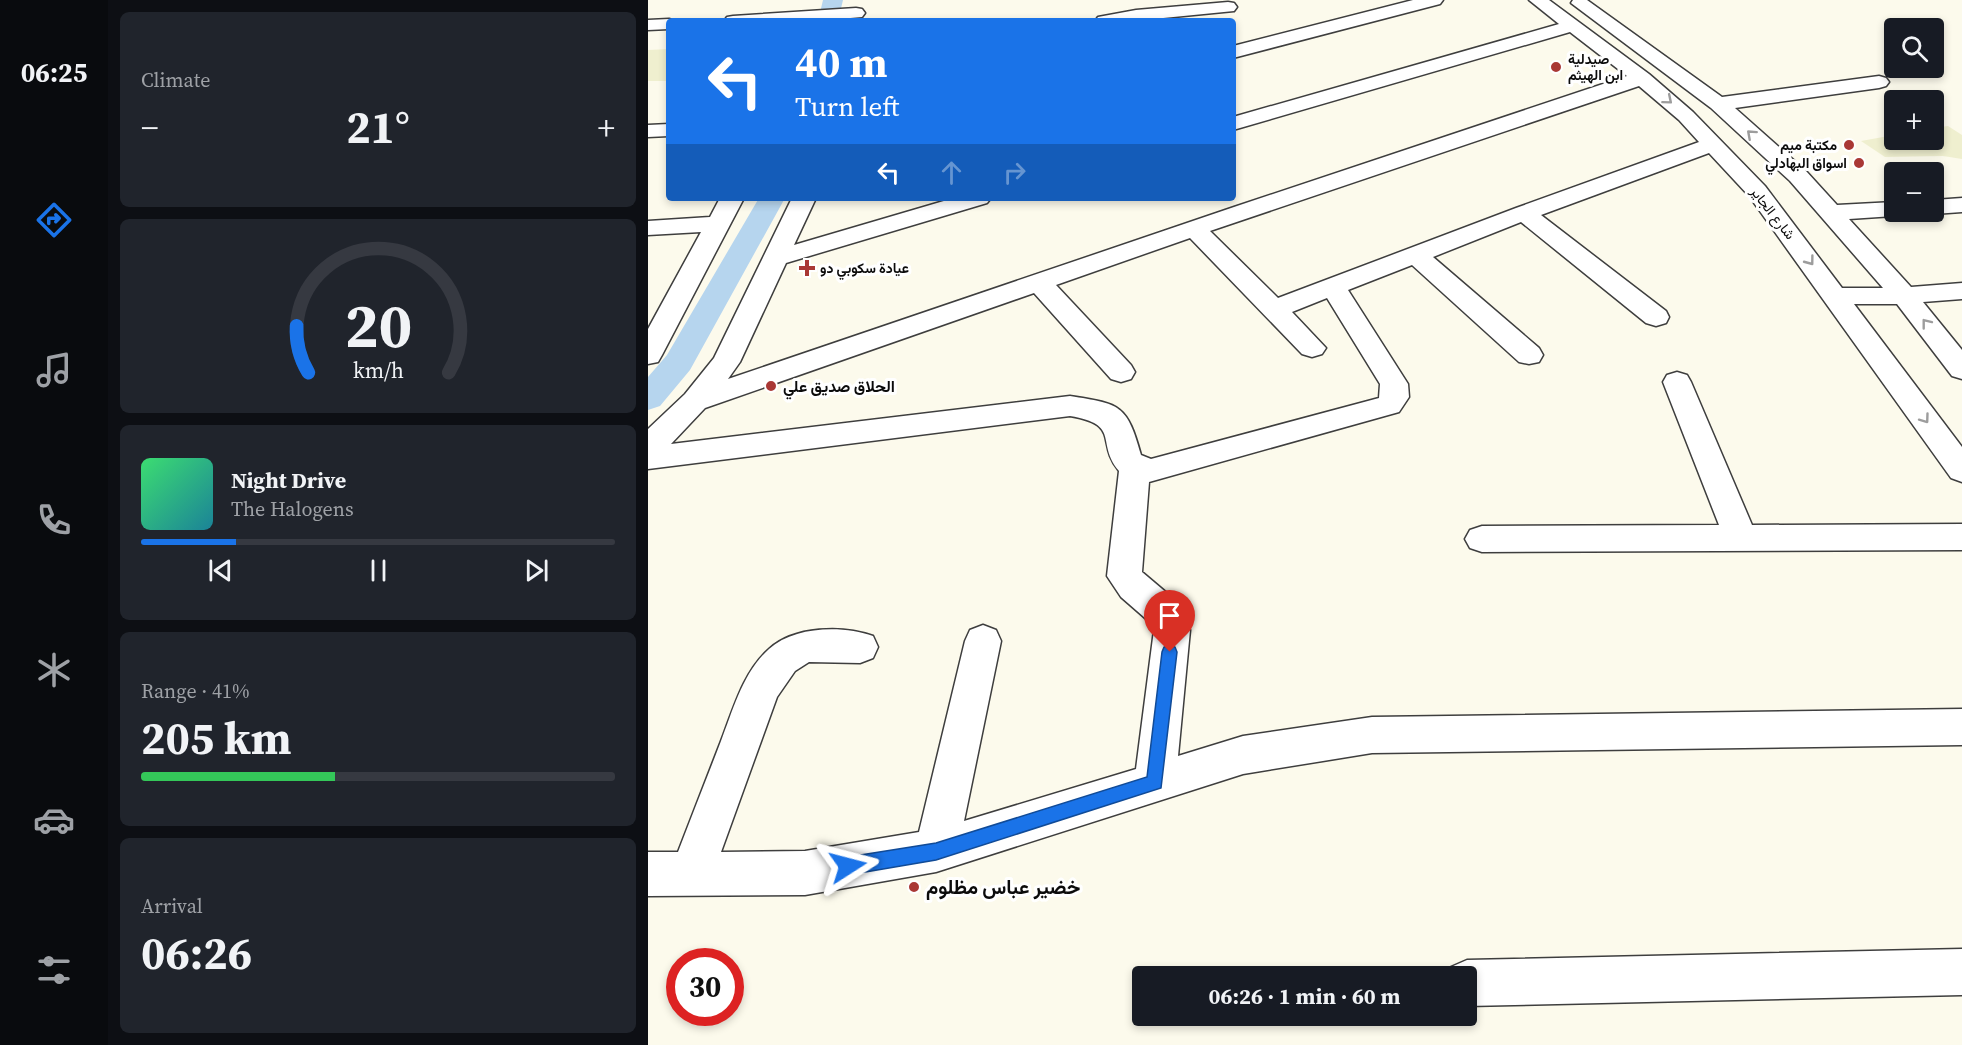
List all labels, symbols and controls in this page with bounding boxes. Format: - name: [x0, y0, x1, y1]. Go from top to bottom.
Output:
- map controls: [1884, 18, 1944, 222]
- button: search: [1884, 18, 1944, 78]
- text: 40 m: [795, 33, 888, 91]
- icon: left: [696, 42, 774, 120]
- place label: صيدلية ابن الهيثم: [1568, 49, 1623, 85]
- text: 06:25: [21, 54, 87, 91]
- marker: صيدلية ابن الهيثم: [1549, 60, 1563, 74]
- text: Climate: [141, 66, 210, 94]
- text: Turn left: [795, 88, 899, 125]
- button: +: [1884, 90, 1944, 150]
- one-way arrow: [1661, 92, 1672, 103]
- text: 21°: [346, 96, 410, 158]
- text: −: [141, 105, 159, 150]
- text: +: [597, 105, 615, 150]
- one-way arrow: [1747, 130, 1758, 141]
- place label: مكتبة ميم: [1780, 135, 1837, 155]
- marker: مكتبة ميم: [1842, 138, 1856, 152]
- place label: اسواق البهادلي: [1765, 153, 1847, 175]
- icon: left: [872, 156, 905, 189]
- icon: ahead: [935, 156, 968, 189]
- icon: right: [998, 156, 1031, 189]
- marker: اسواق البهادلي: [1852, 156, 1866, 170]
- button: −: [1884, 162, 1944, 222]
- street label: شارع الجاير: [1745, 182, 1800, 244]
- icon: directions: [33, 199, 75, 241]
- one-way arrow: [1803, 255, 1814, 266]
- place label: عيادة سكوبي دو: [820, 258, 909, 280]
- marker: عيادة سكوبي دو: [798, 259, 816, 277]
- text: 20: [344, 282, 412, 368]
- one-way arrow: [1922, 319, 1933, 330]
- icon: music: [33, 349, 75, 391]
- text: km/h: [352, 356, 404, 385]
- place label: الحلاق صديق علي: [783, 375, 895, 400]
- marker: الحلاق صديق علي: [764, 379, 778, 393]
- one-way arrow: [1918, 412, 1929, 423]
- text: Night Drive: [231, 465, 346, 495]
- text: The Halogens: [231, 495, 354, 523]
- icon: phone: [33, 499, 75, 541]
- icon: previous: [204, 554, 237, 587]
- icon: pause: [362, 554, 395, 587]
- icon: next: [520, 554, 553, 587]
- pin: [1144, 590, 1195, 652]
- icon: arrive: [1153, 599, 1186, 632]
- icon: climate: [33, 649, 75, 691]
- text: Range · 41%: [141, 677, 250, 705]
- text: 205 km: [141, 707, 292, 769]
- icon: car: [33, 799, 75, 841]
- position arrow: [816, 834, 880, 898]
- place label: خضير عباس مظلوم: [926, 873, 1080, 901]
- marker: خضير عباس مظلوم: [907, 880, 921, 894]
- text: Arrival: [141, 892, 203, 920]
- text: 06:26: [141, 922, 252, 984]
- speed limit sign: 30: [666, 948, 744, 1026]
- icon: filters: [33, 949, 75, 991]
- text: 06:26 · 1 min · 60 m: [1209, 981, 1400, 1011]

